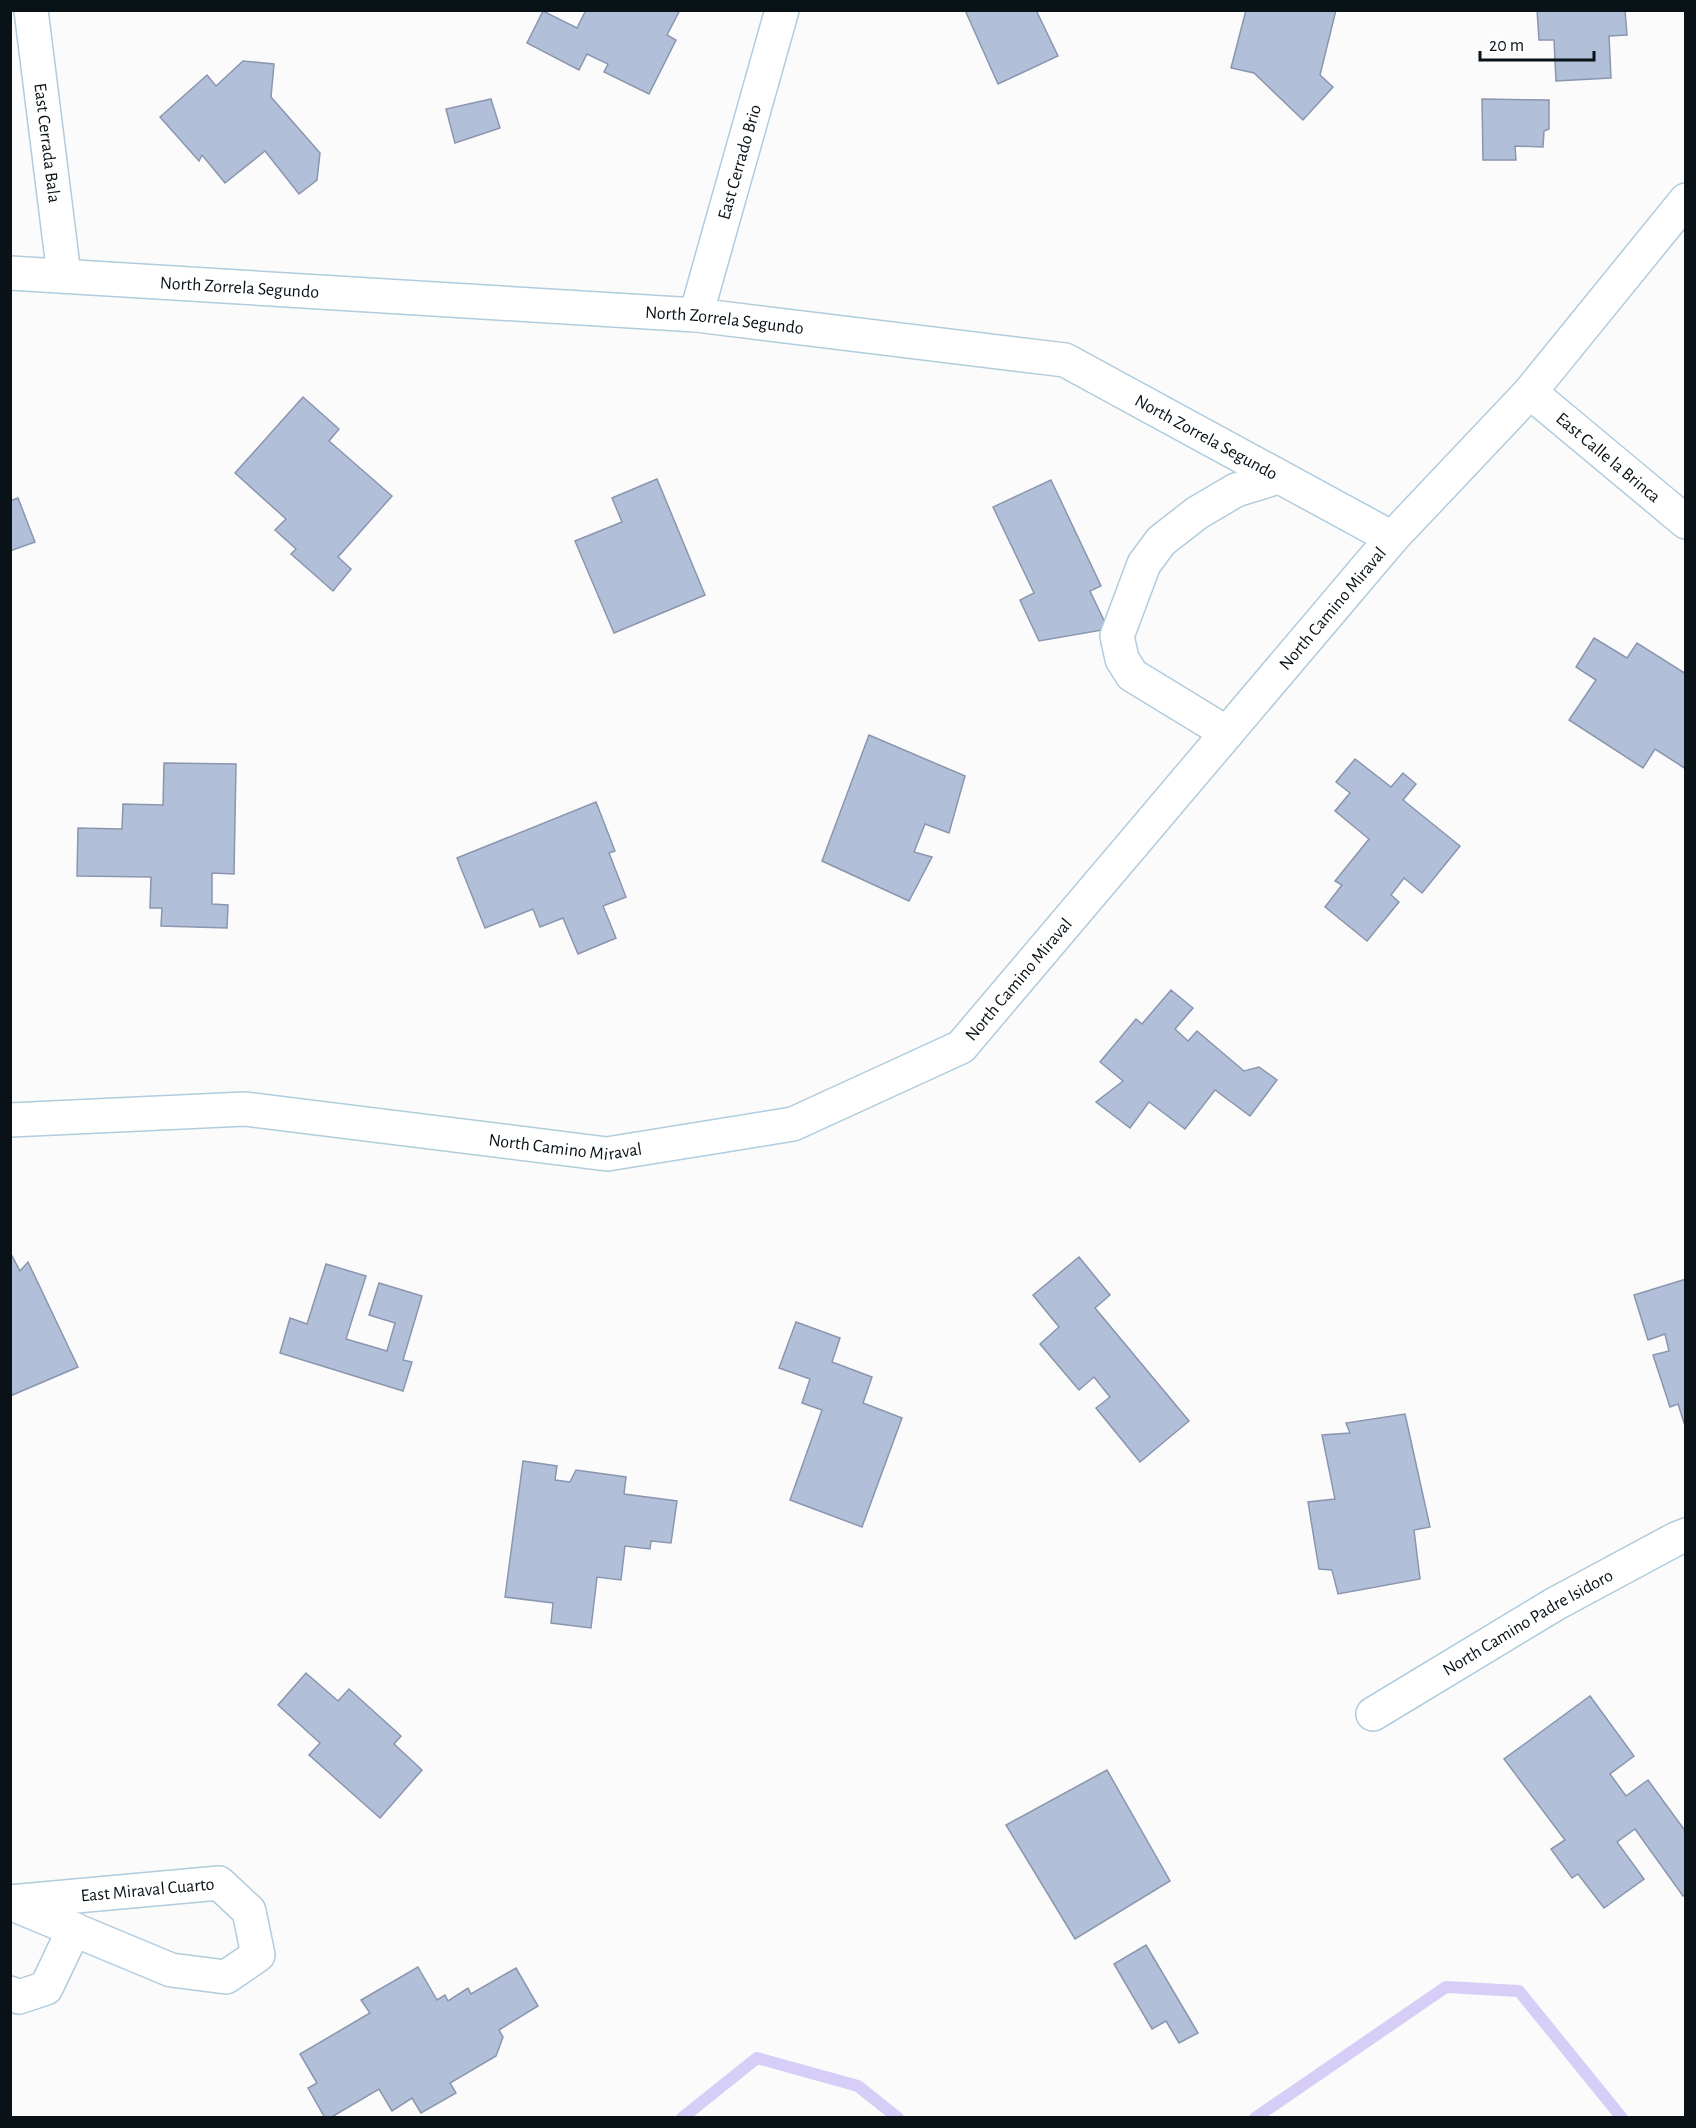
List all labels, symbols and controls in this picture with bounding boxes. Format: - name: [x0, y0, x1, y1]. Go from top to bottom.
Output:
- scale bar: [1480, 24, 1594, 62]
- text: 20 m: [1489, 37, 1524, 55]
- street label: East Cerrada Bala: [30, 82, 63, 204]
- street label: East Cerrado Brio: [715, 102, 765, 222]
- street label: North Zorrela Segundo: [159, 274, 320, 302]
- street label: North Zorrela Segundo: [644, 304, 805, 338]
- street label: North Zorrela Segundo: [1132, 392, 1280, 484]
- street label: East Calle la Brinca: [1552, 410, 1663, 507]
- street label: North Camino Miraval: [1276, 544, 1390, 674]
- street label: North Camino Miraval: [962, 915, 1076, 1045]
- street label: North Camino Miraval: [487, 1131, 643, 1164]
- street label: North Camino Padre Isidoro: [1440, 1566, 1616, 1680]
- street label: East Miraval Cuarto: [80, 1875, 215, 1906]

